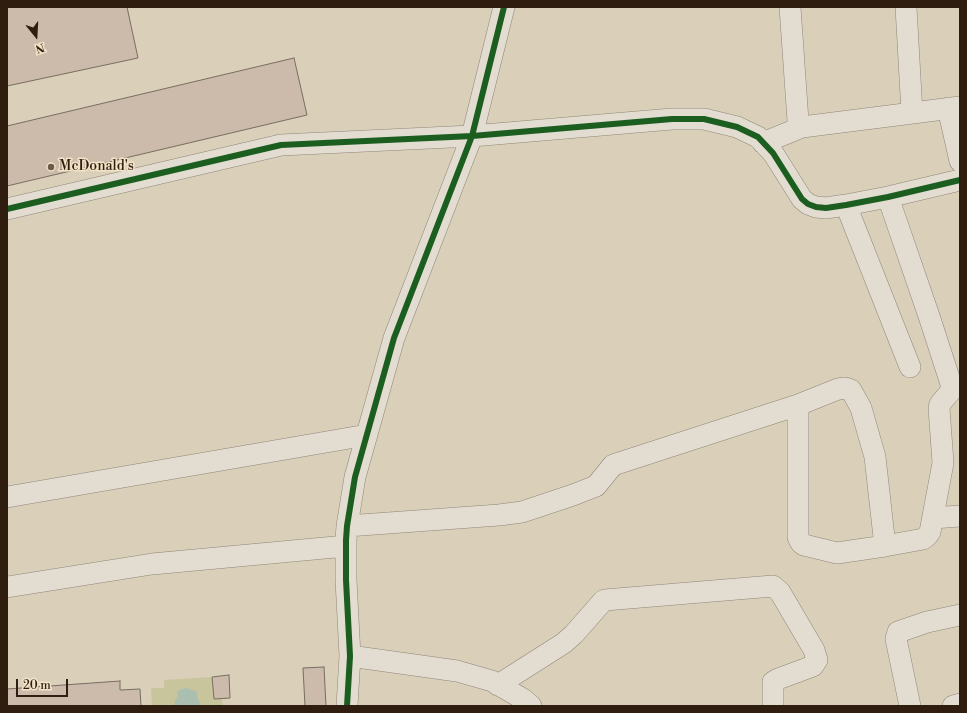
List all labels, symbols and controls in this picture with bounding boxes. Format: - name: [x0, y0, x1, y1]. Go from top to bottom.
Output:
- north arrow: [16, 16, 56, 56]
- text: N: [33, 39, 46, 55]
- place label: McDonald's: [59, 159, 134, 175]
- marker: McDonald's: [46, 162, 56, 172]
- scale bar: [18, 671, 70, 697]
- text: 20 m: [23, 678, 51, 693]

